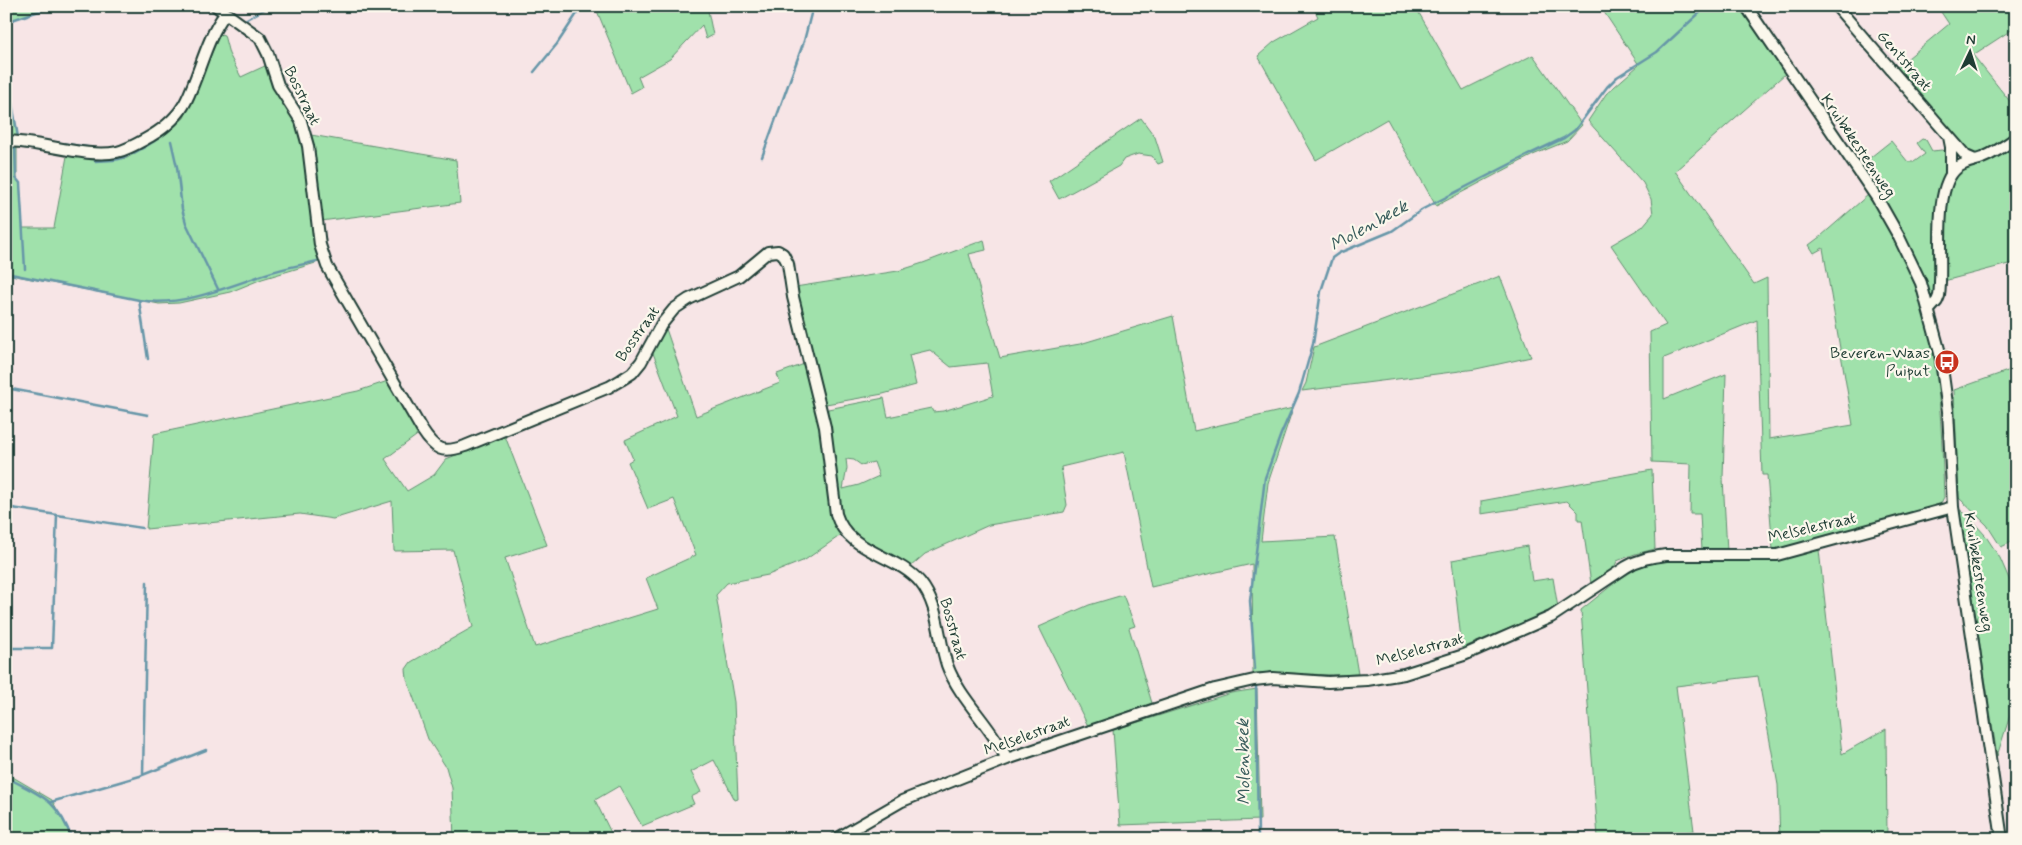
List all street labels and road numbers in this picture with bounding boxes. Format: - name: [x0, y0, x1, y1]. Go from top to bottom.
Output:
- street label: Gentstraat: [1872, 26, 1936, 96]
- street label: Bosstraat: [279, 63, 325, 129]
- street label: Kruibekesteenweg: [1815, 90, 1900, 202]
- street label: Bosstraat: [611, 302, 665, 366]
- street label: Melselestraat: [1766, 508, 1858, 548]
- street label: Kruibekesteenweg: [1957, 511, 1998, 633]
- street label: Bosstraat: [934, 596, 972, 662]
- street label: Melselestraat: [1374, 628, 1466, 672]
- street label: Melselestraat: [981, 711, 1073, 761]

